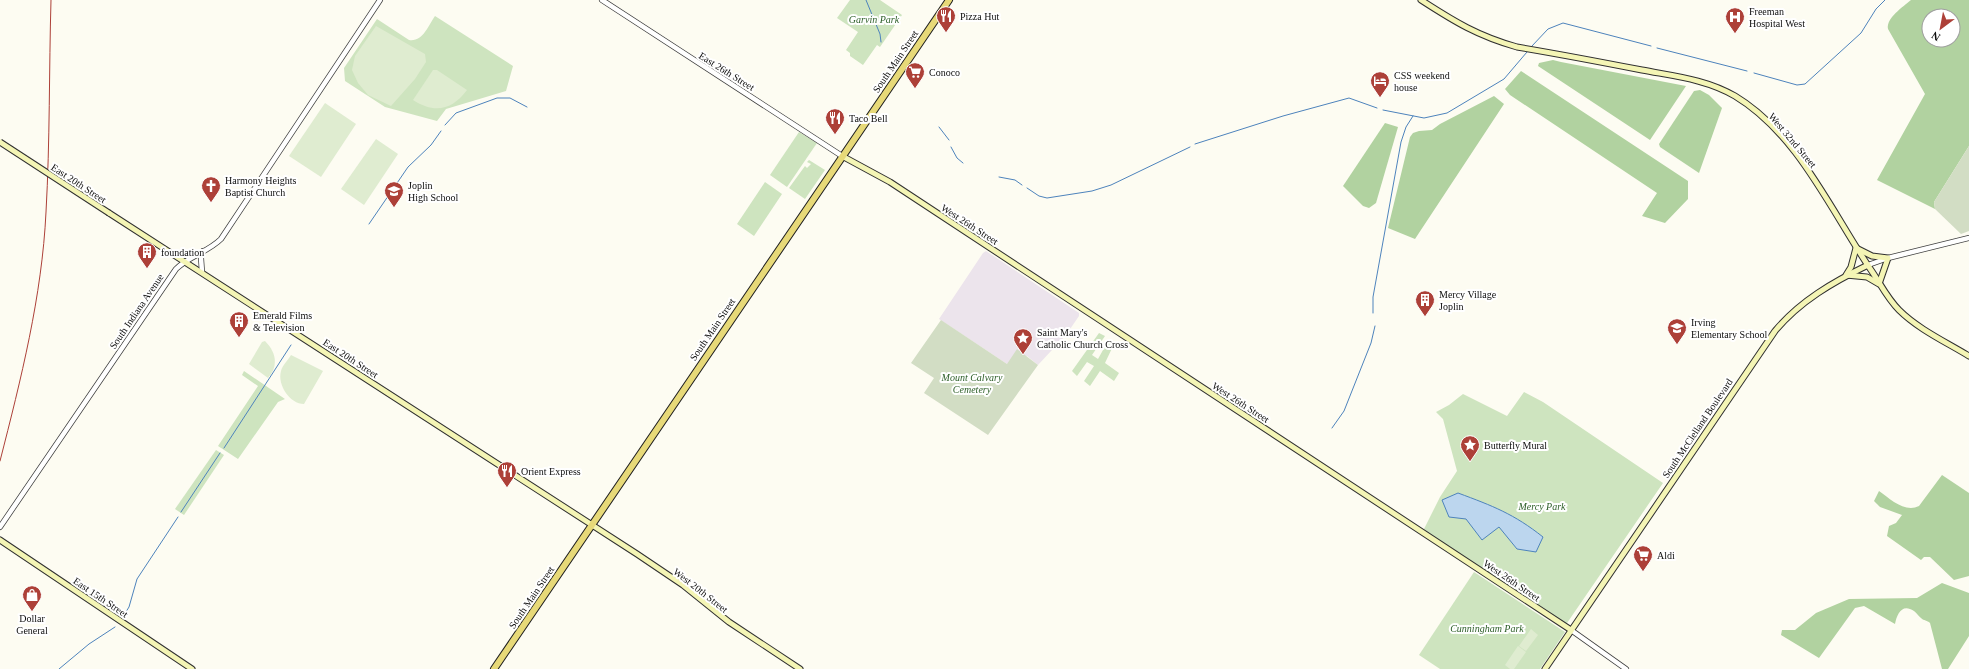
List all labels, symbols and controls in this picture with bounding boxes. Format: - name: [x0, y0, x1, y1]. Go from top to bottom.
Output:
- restaurant icon: Pizza Hut: [935, 5, 957, 33]
- hospital icon: Freeman Hospital West: [1724, 6, 1746, 34]
- place label: Freeman Hospital West: [1749, 6, 1805, 29]
- north arrow: [1921, 8, 1961, 48]
- place label: Pizza Hut: [960, 11, 999, 22]
- park label: Garvin Park: [849, 14, 900, 25]
- street label: South Main Street: [871, 28, 920, 95]
- text: N: [1929, 29, 1942, 44]
- street label: East 26th Street: [697, 50, 757, 93]
- supermarket icon: Conoco: [904, 61, 926, 89]
- place label: Conoco: [929, 67, 960, 78]
- hotel icon: CSS weekend house: [1369, 70, 1391, 98]
- place label: CSS weekend house: [1394, 70, 1450, 93]
- restaurant icon: Taco Bell: [824, 107, 846, 135]
- street label: West 32nd Street: [1767, 111, 1819, 170]
- place label: Taco Bell: [849, 113, 888, 124]
- street label: East 20th Street: [49, 162, 108, 205]
- church icon: Harmony Heights Baptist Church: [200, 175, 222, 203]
- place label: Harmony Heights Baptist Church: [225, 175, 296, 198]
- school or university icon: Joplin High School: [383, 180, 405, 208]
- place label: Joplin High School: [408, 180, 459, 203]
- street label: West 26th Street: [939, 202, 1001, 247]
- building icon: foundation: [136, 241, 158, 269]
- place label: foundation: [161, 247, 204, 258]
- street label: South Indiana Avenue: [107, 271, 166, 351]
- building icon: Mercy Village Joplin: [1414, 289, 1436, 317]
- place label: Mercy Village Joplin: [1439, 289, 1497, 312]
- street label: South Main Street: [688, 296, 737, 363]
- building icon: Emerald Films & Television: [228, 310, 250, 338]
- place label: Emerald Films & Television: [253, 310, 312, 333]
- school or university icon: Irving Elementary School: [1666, 317, 1688, 345]
- place label: Irving Elementary School: [1691, 317, 1768, 340]
- place icon: Saint Mary's Catholic Church Cross: [1012, 327, 1034, 355]
- place label: Saint Mary's Catholic Church Cross: [1037, 327, 1128, 350]
- street label: East 20th Street: [321, 337, 380, 380]
- park label: Mount Calvary Cemetery: [941, 372, 1003, 395]
- street label: South McClelland Boulevard: [1660, 377, 1735, 480]
- street label: West 26th Street: [1210, 380, 1272, 425]
- place icon: Butterfly Mural: [1459, 434, 1481, 462]
- place label: Butterfly Mural: [1484, 440, 1547, 451]
- restaurant icon: Orient Express: [496, 460, 518, 488]
- place label: Orient Express: [521, 466, 581, 477]
- park label: Mercy Park: [1517, 501, 1566, 512]
- supermarket icon: Aldi: [1632, 544, 1654, 572]
- place label: Aldi: [1657, 550, 1675, 561]
- street label: West 26th Street: [1481, 557, 1542, 604]
- street label: South Main Street: [507, 564, 556, 631]
- street label: West 20th Street: [671, 566, 730, 615]
- street label: East 15th Street: [71, 575, 130, 620]
- shop icon: Dollar General: [21, 584, 43, 612]
- place label: Dollar General: [16, 613, 48, 636]
- park label: Cunningham Park: [1450, 623, 1524, 634]

